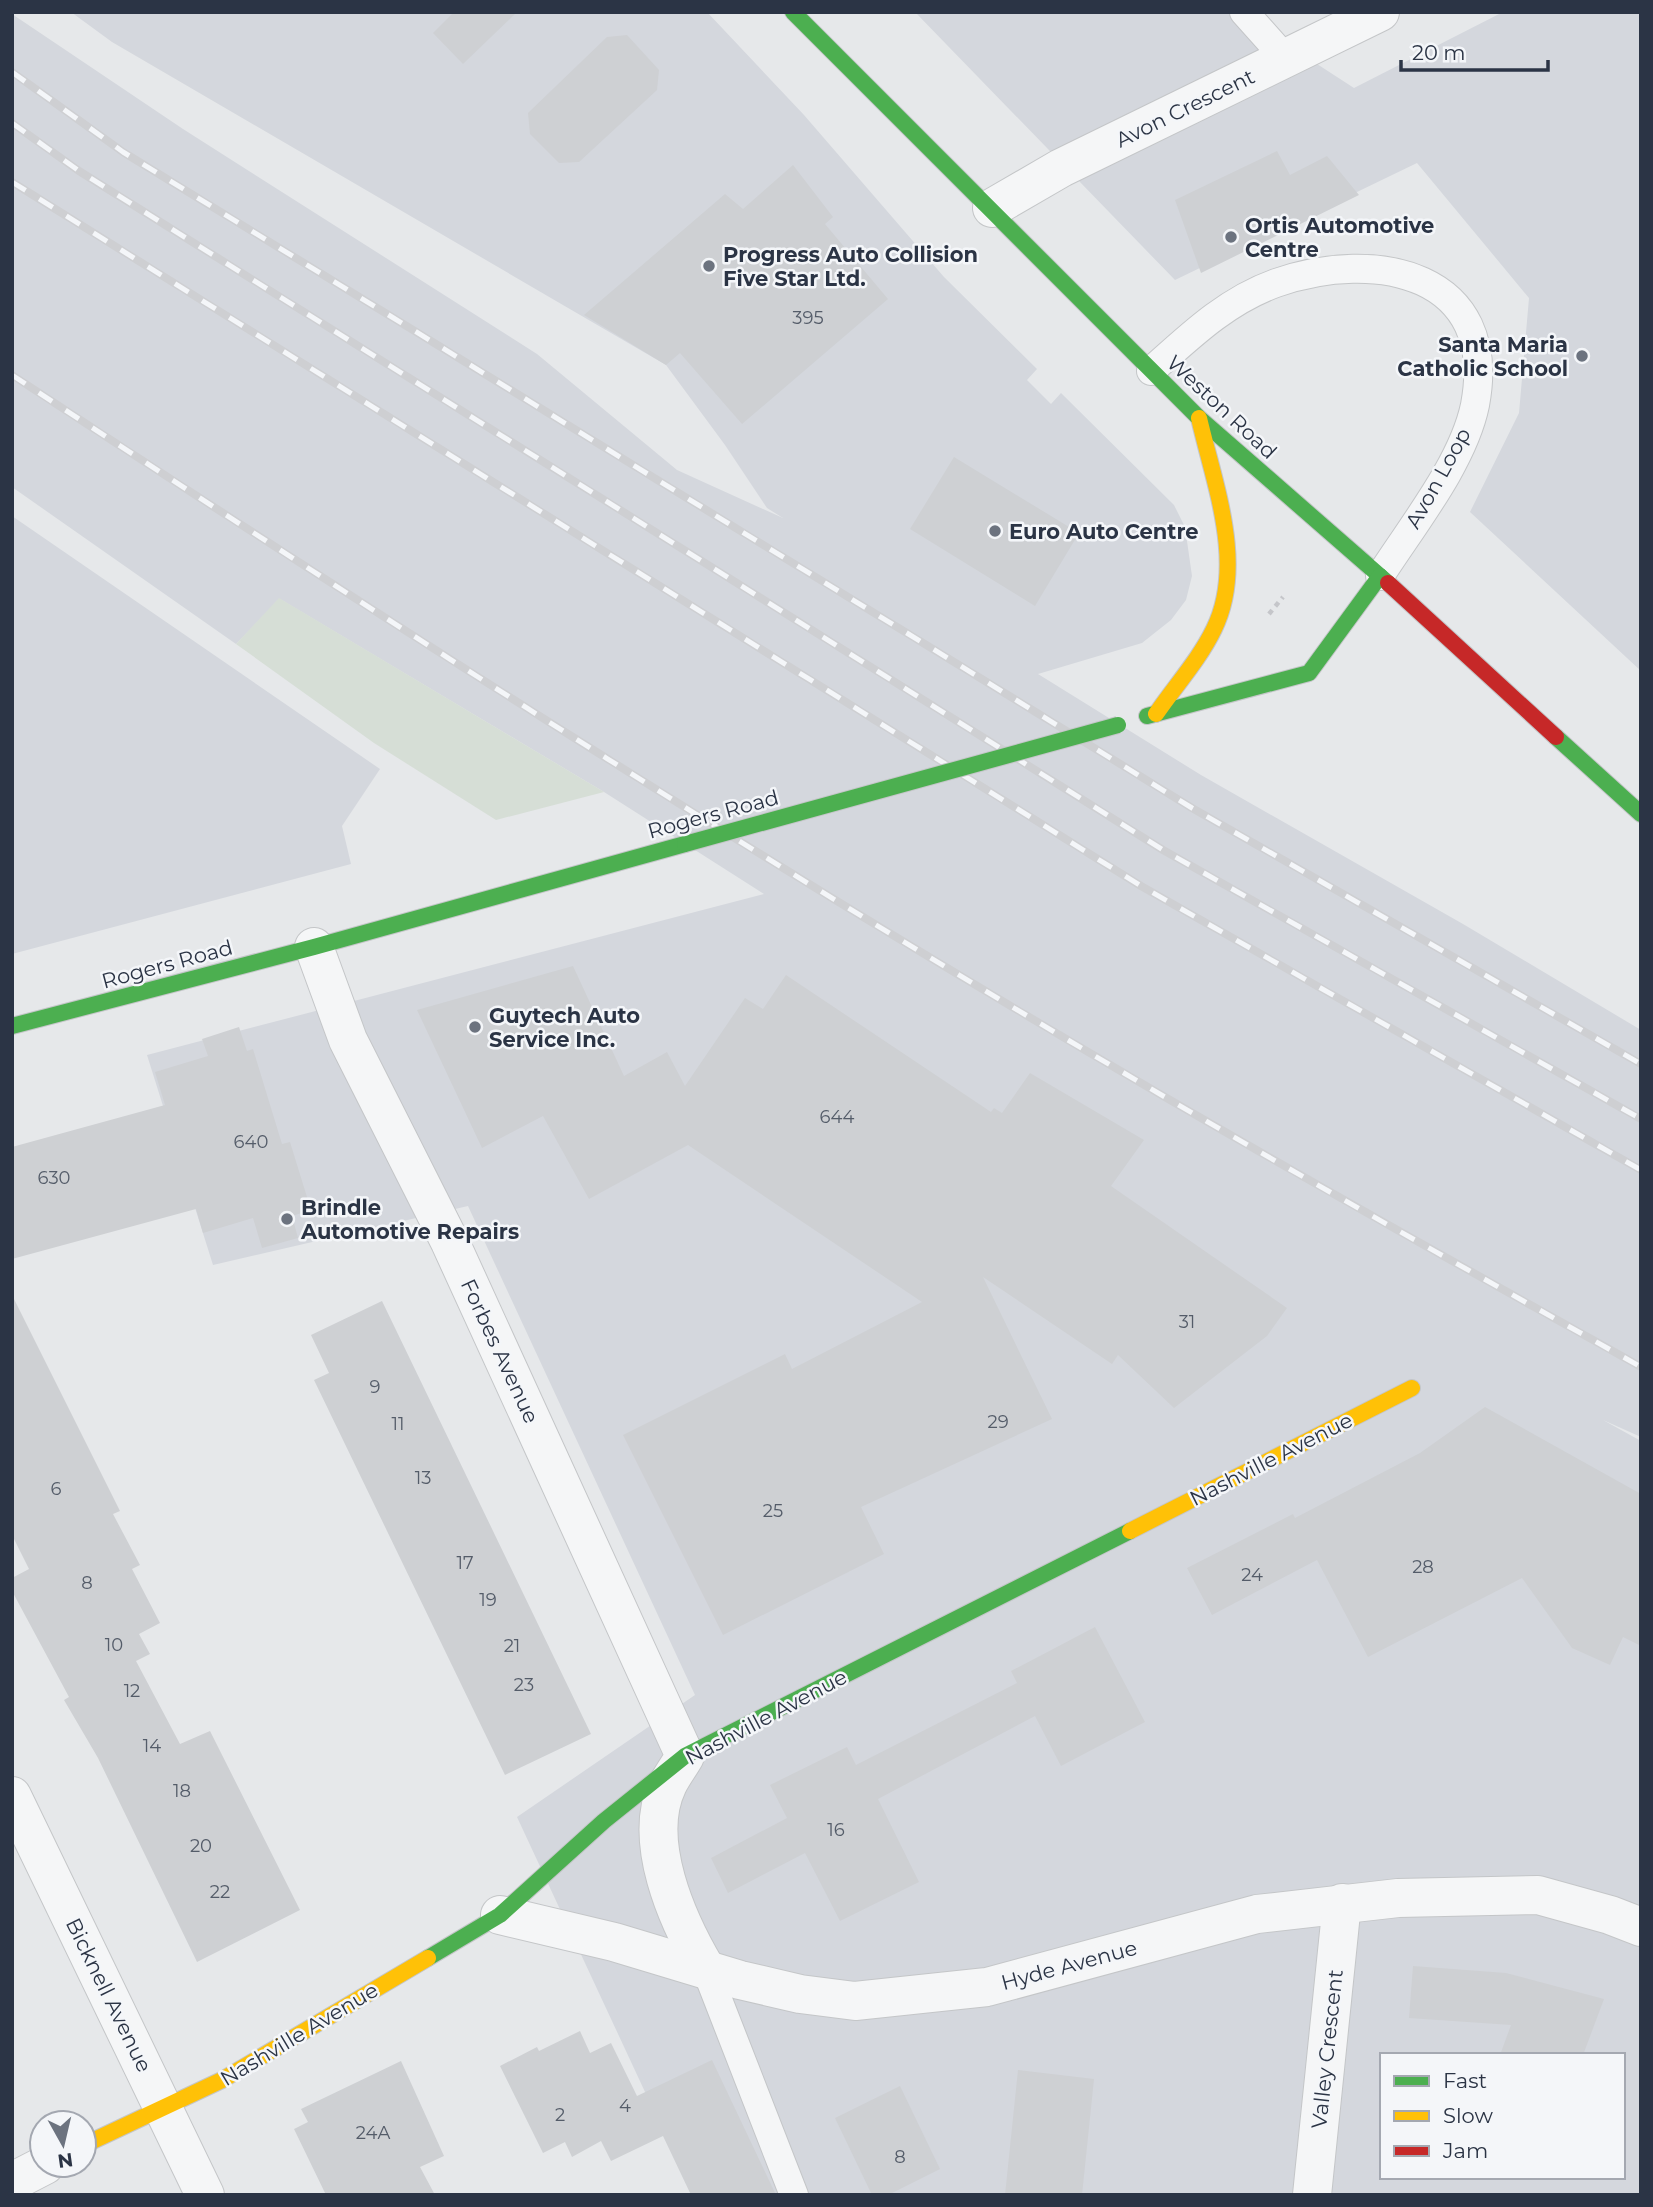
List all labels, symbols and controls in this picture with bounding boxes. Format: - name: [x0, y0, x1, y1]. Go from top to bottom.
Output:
- scale bar: [1401, 28, 1548, 72]
- text: 20 m: [1412, 40, 1466, 65]
- street label: Avon Crescent: [1111, 64, 1259, 152]
- place label: Ortis Automotive Centre: [1245, 213, 1434, 262]
- marker: Ortis Automotive Centre: [1223, 229, 1239, 245]
- place label: Progress Auto Collision Five Star Ltd.: [723, 242, 978, 291]
- marker: Progress Auto Collision Five Star Ltd.: [701, 258, 717, 274]
- house number: 395: [792, 307, 824, 329]
- place label: Santa Maria Catholic School: [1397, 332, 1568, 381]
- marker: Santa Maria Catholic School: [1574, 348, 1590, 364]
- street label: Weston Road: [1162, 350, 1282, 464]
- street label: Avon Loop: [1400, 423, 1476, 533]
- place label: Euro Auto Centre: [1009, 519, 1199, 544]
- marker: Euro Auto Centre: [987, 523, 1003, 539]
- street label: Rogers Road: [645, 785, 781, 843]
- street label: Rogers Road: [99, 935, 235, 993]
- place label: Guytech Auto Service Inc.: [489, 1003, 640, 1052]
- marker: Guytech Auto Service Inc.: [467, 1019, 483, 1035]
- house number: 644: [820, 1106, 854, 1128]
- house number: 640: [234, 1131, 268, 1153]
- house number: 630: [37, 1167, 71, 1189]
- place label: Brindle Automotive Repairs: [300, 1195, 519, 1244]
- marker: Brindle Automotive Repairs: [279, 1211, 295, 1227]
- street label: Forbes Avenue: [456, 1275, 544, 1427]
- house number: 31: [1179, 1311, 1195, 1333]
- house number: 9: [370, 1376, 381, 1398]
- street label: Nashville Avenue: [1185, 1407, 1357, 1511]
- house number: 29: [987, 1411, 1009, 1433]
- house number: 11: [392, 1413, 405, 1435]
- house number: 13: [415, 1467, 431, 1489]
- house number: 6: [51, 1478, 62, 1500]
- house number: 25: [763, 1500, 783, 1522]
- house number: 17: [456, 1552, 474, 1574]
- house number: 28: [1412, 1556, 1434, 1578]
- house number: 24: [1241, 1564, 1263, 1586]
- house number: 8: [81, 1572, 93, 1594]
- house number: 19: [479, 1589, 497, 1611]
- house number: 10: [105, 1634, 123, 1656]
- house number: 21: [504, 1635, 520, 1657]
- street label: Nashville Avenue: [681, 1664, 851, 1770]
- house number: 23: [514, 1674, 534, 1696]
- house number: 12: [124, 1680, 140, 1702]
- house number: 14: [143, 1735, 161, 1757]
- house number: 18: [173, 1780, 191, 1802]
- house number: 16: [827, 1819, 845, 1841]
- house number: 20: [190, 1835, 212, 1857]
- house number: 22: [210, 1881, 230, 1903]
- street label: Bicknell Avenue: [61, 1914, 157, 2076]
- street label: Hyde Avenue: [998, 1935, 1140, 1995]
- street label: Valley Crescent: [1306, 1968, 1348, 2130]
- street label: Nashville Avenue: [216, 1977, 382, 2091]
- legend: [1380, 2053, 1625, 2179]
- text: Fast: [1443, 2068, 1487, 2093]
- house number: 4: [619, 2095, 631, 2117]
- text: Slow: [1443, 2103, 1493, 2128]
- house number: 2: [555, 2104, 565, 2126]
- north arrow: [28, 2109, 98, 2179]
- house number: 24A: [356, 2122, 390, 2144]
- text: Jam: [1442, 2138, 1488, 2163]
- house number: 8: [894, 2146, 906, 2168]
- text: N: [56, 2148, 75, 2173]

